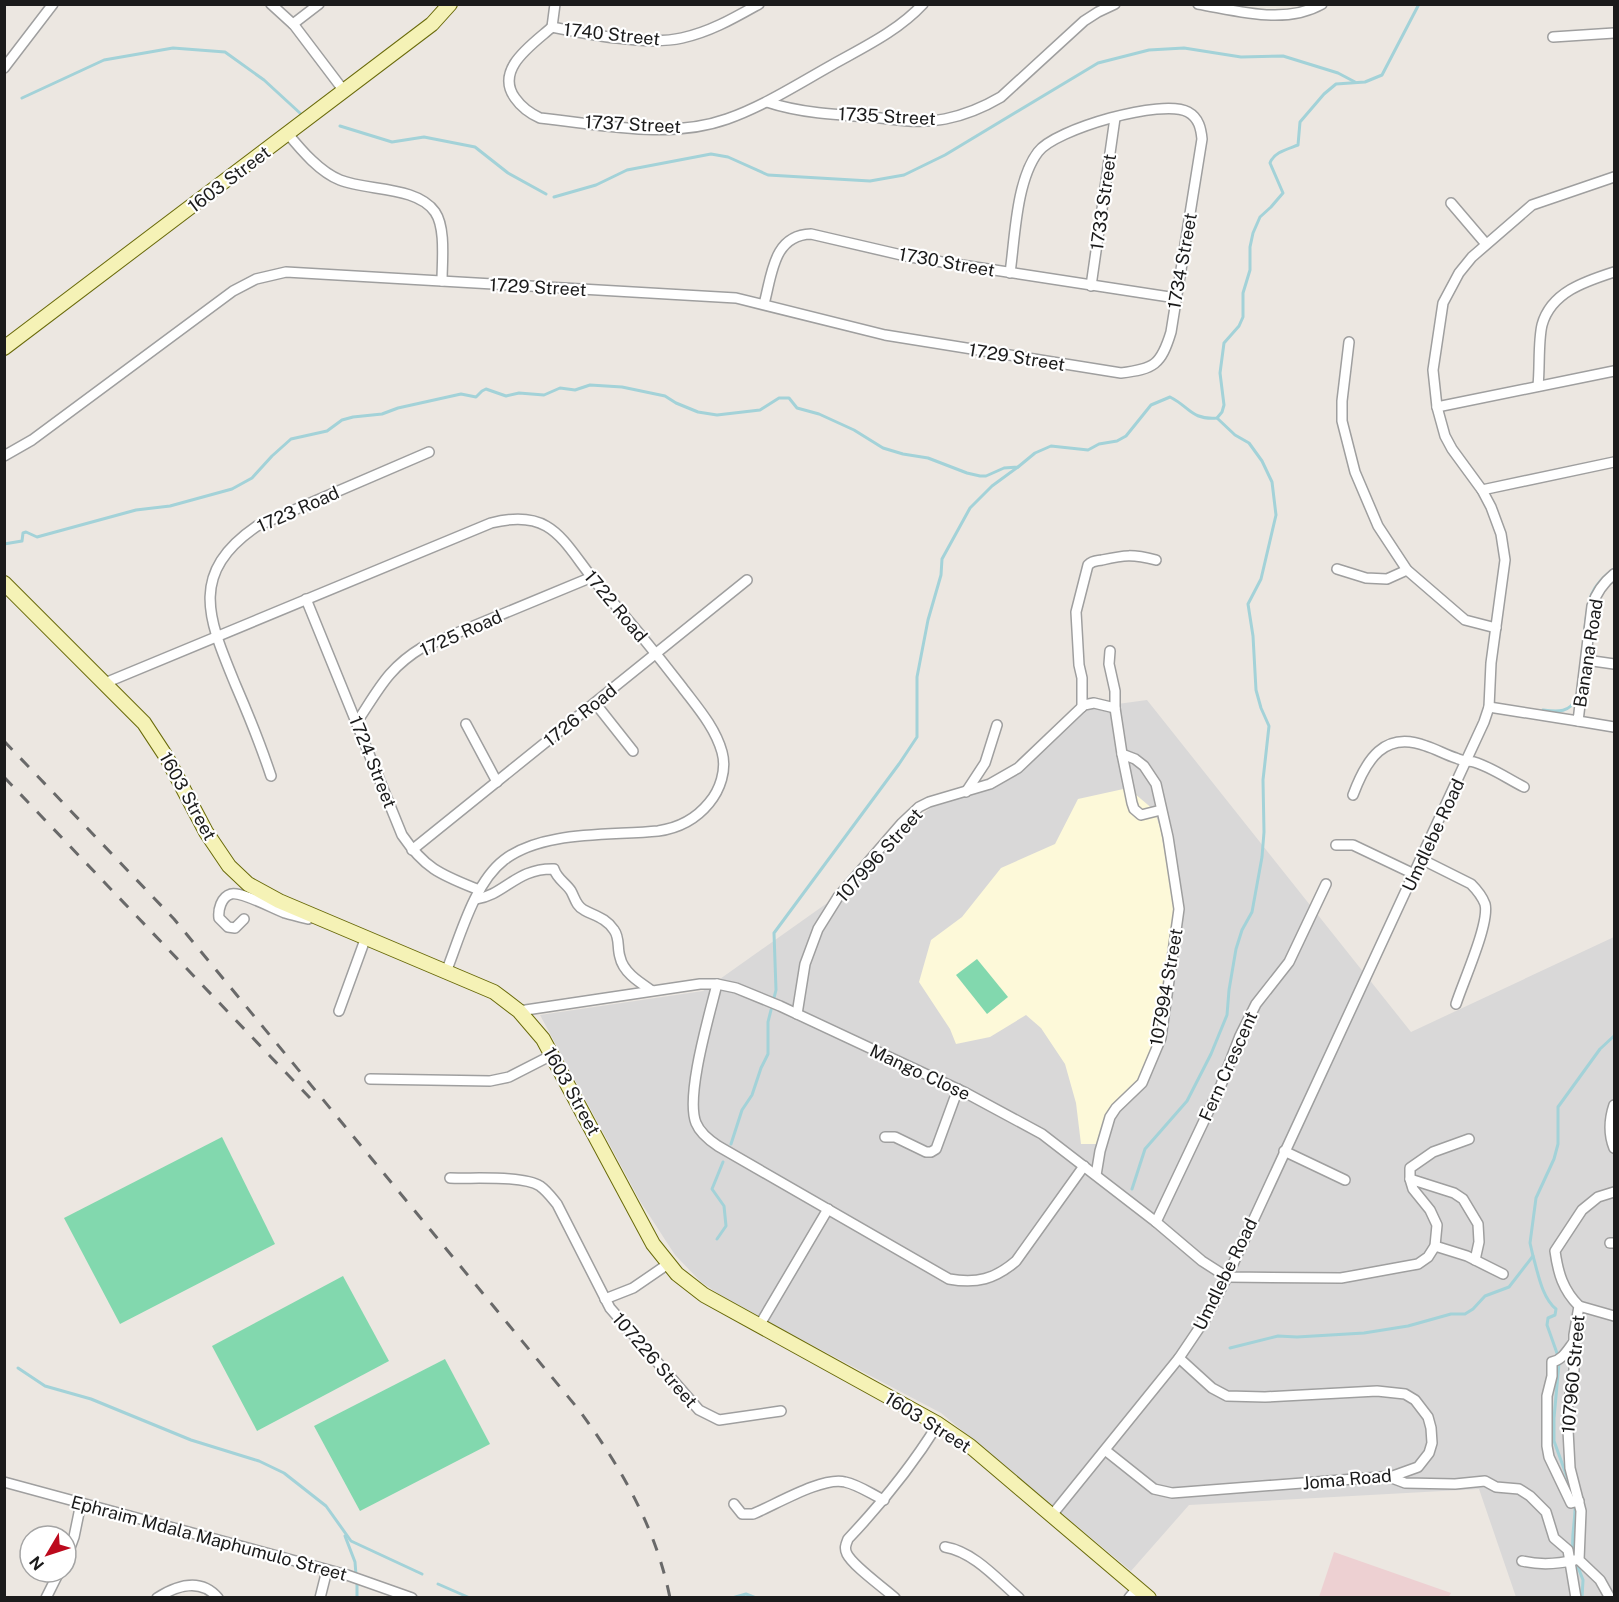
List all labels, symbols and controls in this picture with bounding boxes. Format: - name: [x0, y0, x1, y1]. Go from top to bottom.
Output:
- street label: 1740 Street: [563, 18, 661, 50]
- street label: 1735 Street: [838, 103, 936, 129]
- street label: 1737 Street: [584, 111, 682, 137]
- street label: 1603 Street: [184, 141, 274, 217]
- street label: 1733 Street: [1086, 152, 1120, 252]
- street label: 1734 Street: [1163, 211, 1201, 311]
- street label: 1730 Street: [897, 243, 997, 281]
- street label: 1729 Street: [489, 274, 587, 300]
- street label: 1729 Street: [967, 339, 1067, 375]
- street label: 1723 Road: [254, 482, 342, 536]
- street label: 1722 Road: [580, 566, 652, 646]
- street label: Banana Road: [1569, 597, 1607, 709]
- street label: 1725 Road: [417, 606, 505, 660]
- street label: 1726 Road: [540, 679, 620, 751]
- street label: 1724 Street: [345, 713, 401, 811]
- street label: 1603 Street: [155, 748, 221, 844]
- street label: Umdlebe Road: [1398, 775, 1468, 895]
- street label: 107996 Street: [831, 804, 927, 906]
- street label: 107994 Street: [1145, 927, 1187, 1047]
- street label: Fern Crescent: [1194, 1008, 1262, 1124]
- street label: Mango Close: [866, 1040, 974, 1104]
- street label: 1603 Street: [539, 1043, 605, 1139]
- street label: Umdlebe Road: [1189, 1215, 1261, 1333]
- street label: 107226 Street: [608, 1308, 702, 1412]
- street label: 107960 Street: [1557, 1314, 1589, 1434]
- street label: 1603 Street: [881, 1387, 975, 1457]
- street label: Joma Road: [1301, 1465, 1393, 1493]
- street label: Ephraim Mdala Maphumulo Street: [69, 1491, 349, 1585]
- north arrow: [18, 1524, 78, 1584]
- text: N: [25, 1552, 48, 1574]

